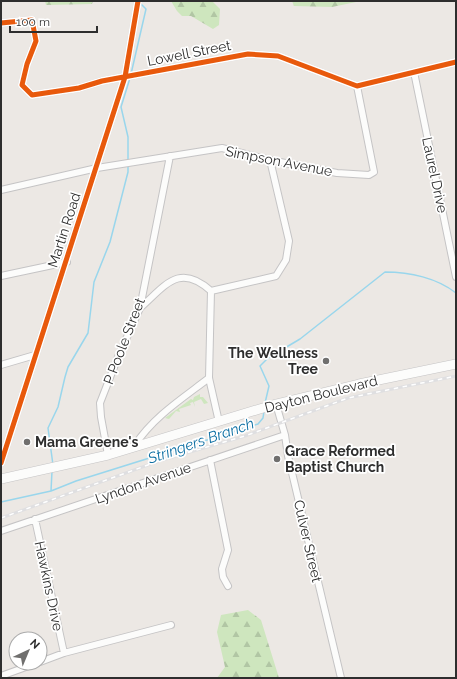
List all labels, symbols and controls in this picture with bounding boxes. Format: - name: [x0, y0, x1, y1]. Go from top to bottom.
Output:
- scale bar: [10, 8, 97, 34]
- text: 100 m: [16, 15, 50, 29]
- street label: Lowell Street: [146, 37, 233, 69]
- street label: Laurel Drive: [419, 135, 451, 215]
- street label: Simpson Avenue: [224, 143, 334, 179]
- street label: Martin Road: [44, 191, 84, 269]
- street label: P Poole Street: [100, 295, 148, 387]
- place label: The Wellness Tree: [228, 345, 319, 377]
- marker: The Wellness Tree: [321, 356, 331, 366]
- street label: Dayton Boulevard: [263, 372, 379, 416]
- water label: Stringers Branch: [145, 414, 257, 468]
- place label: Mama Greene's: [35, 434, 139, 450]
- marker: Mama Greene's: [22, 437, 32, 447]
- place label: Grace Reformed Baptist Church: [285, 443, 395, 475]
- marker: Grace Reformed Baptist Church: [272, 454, 282, 464]
- street label: Lyndon Avenue: [93, 459, 193, 507]
- street label: Culver Street: [291, 498, 325, 584]
- street label: Hawkins Drive: [32, 540, 66, 632]
- north arrow: [8, 631, 48, 671]
- text: N: [27, 637, 42, 652]

